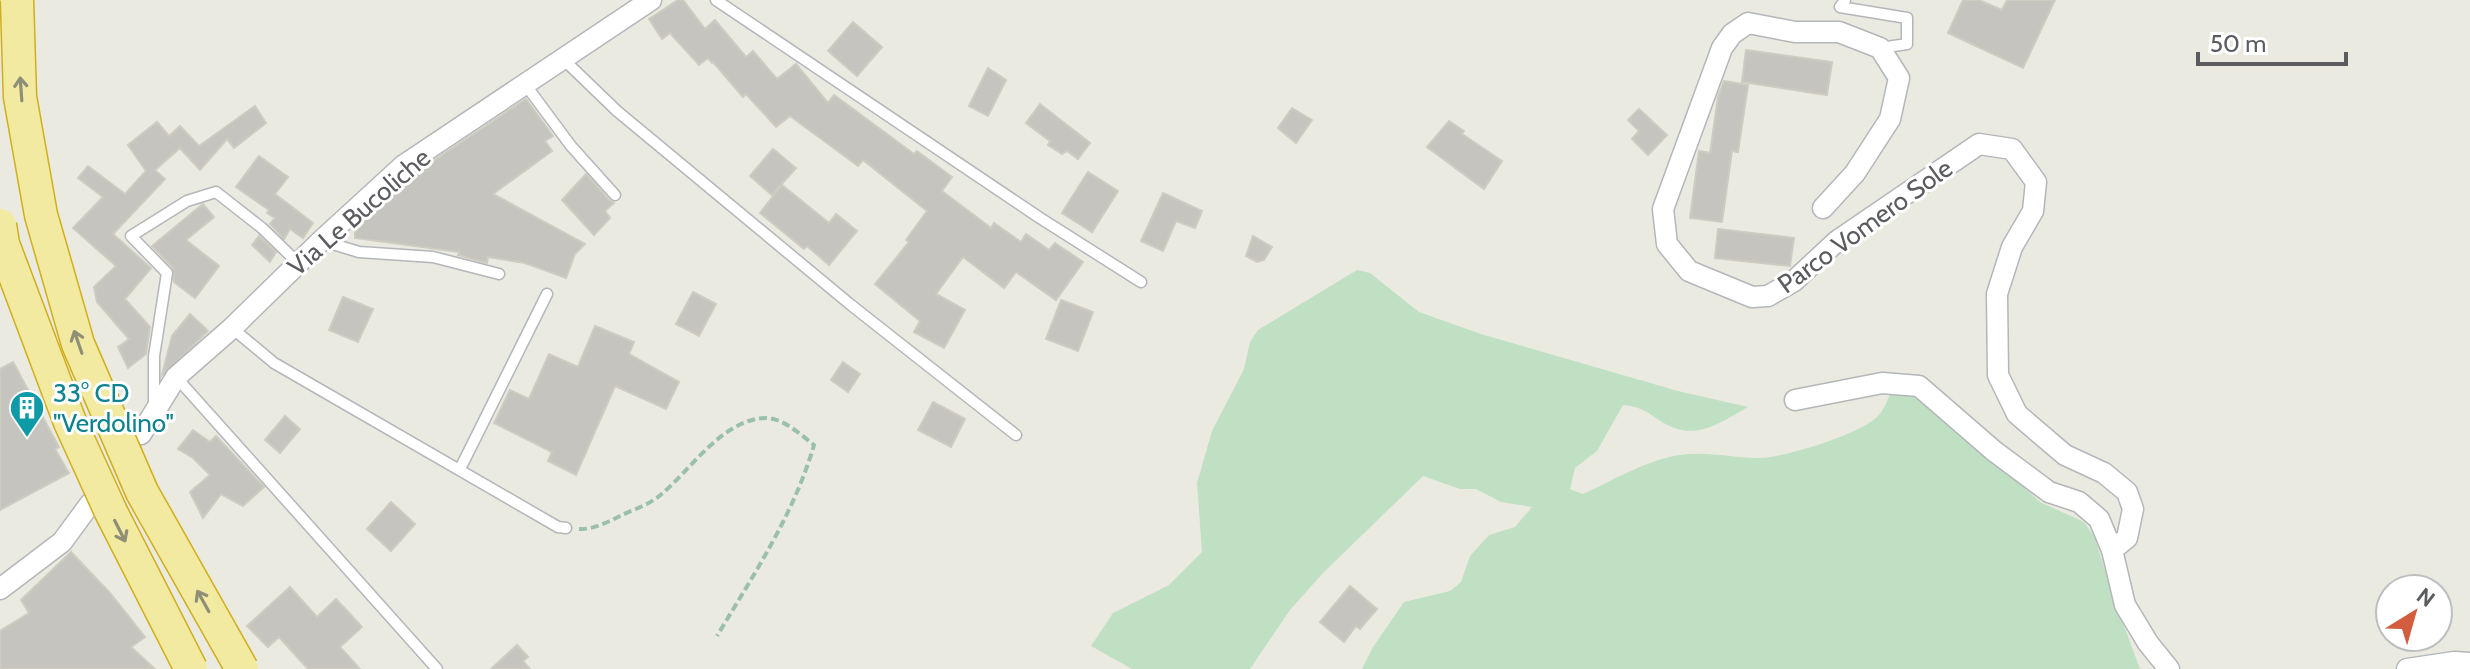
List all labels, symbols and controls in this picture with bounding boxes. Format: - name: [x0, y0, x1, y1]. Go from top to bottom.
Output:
- scale bar: [2198, 16, 2346, 66]
- text: 50 m: [2210, 29, 2266, 58]
- one-way arrow: [13, 76, 28, 103]
- street label: Via Le Bucoliche: [281, 141, 437, 283]
- street label: Parco Vomero Sole: [1771, 152, 1959, 300]
- one-way arrow: [70, 330, 84, 355]
- place label: 33° CD "Verdolino": [53, 377, 174, 439]
- building icon: 33° CD "Verdolino": [8, 389, 46, 439]
- one-way arrow: [113, 519, 129, 543]
- north arrow: [2374, 573, 2454, 653]
- text: N: [2411, 582, 2440, 613]
- one-way arrow: [195, 590, 211, 613]

